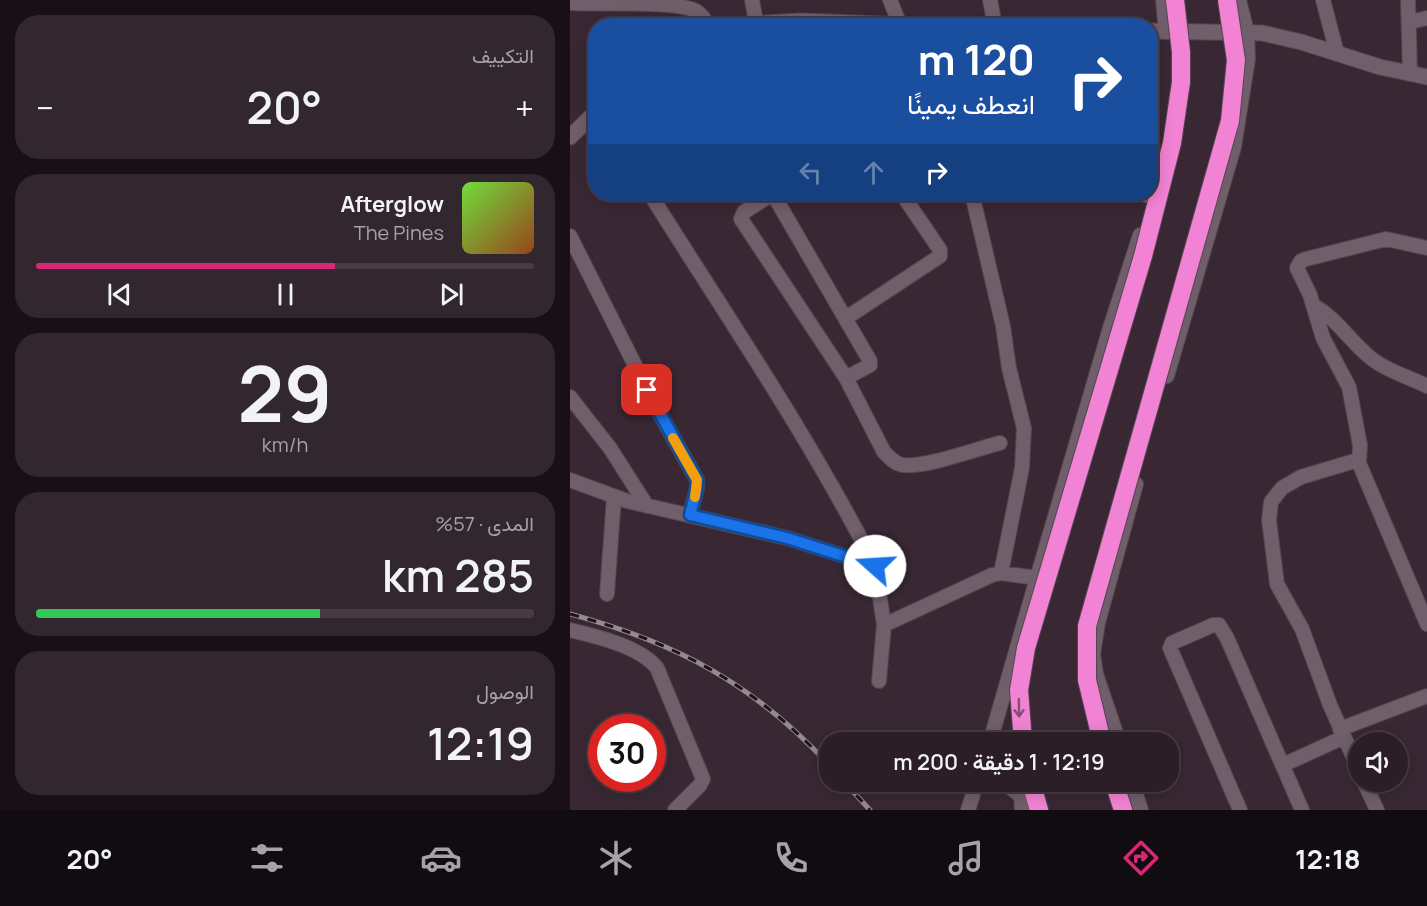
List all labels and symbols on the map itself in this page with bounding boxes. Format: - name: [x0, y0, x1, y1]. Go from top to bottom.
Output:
- pin: [621, 364, 672, 415]
- position arrow: [843, 534, 907, 598]
- one-way arrow: [1013, 698, 1025, 718]
- speed limit sign: 30: [588, 714, 666, 792]

